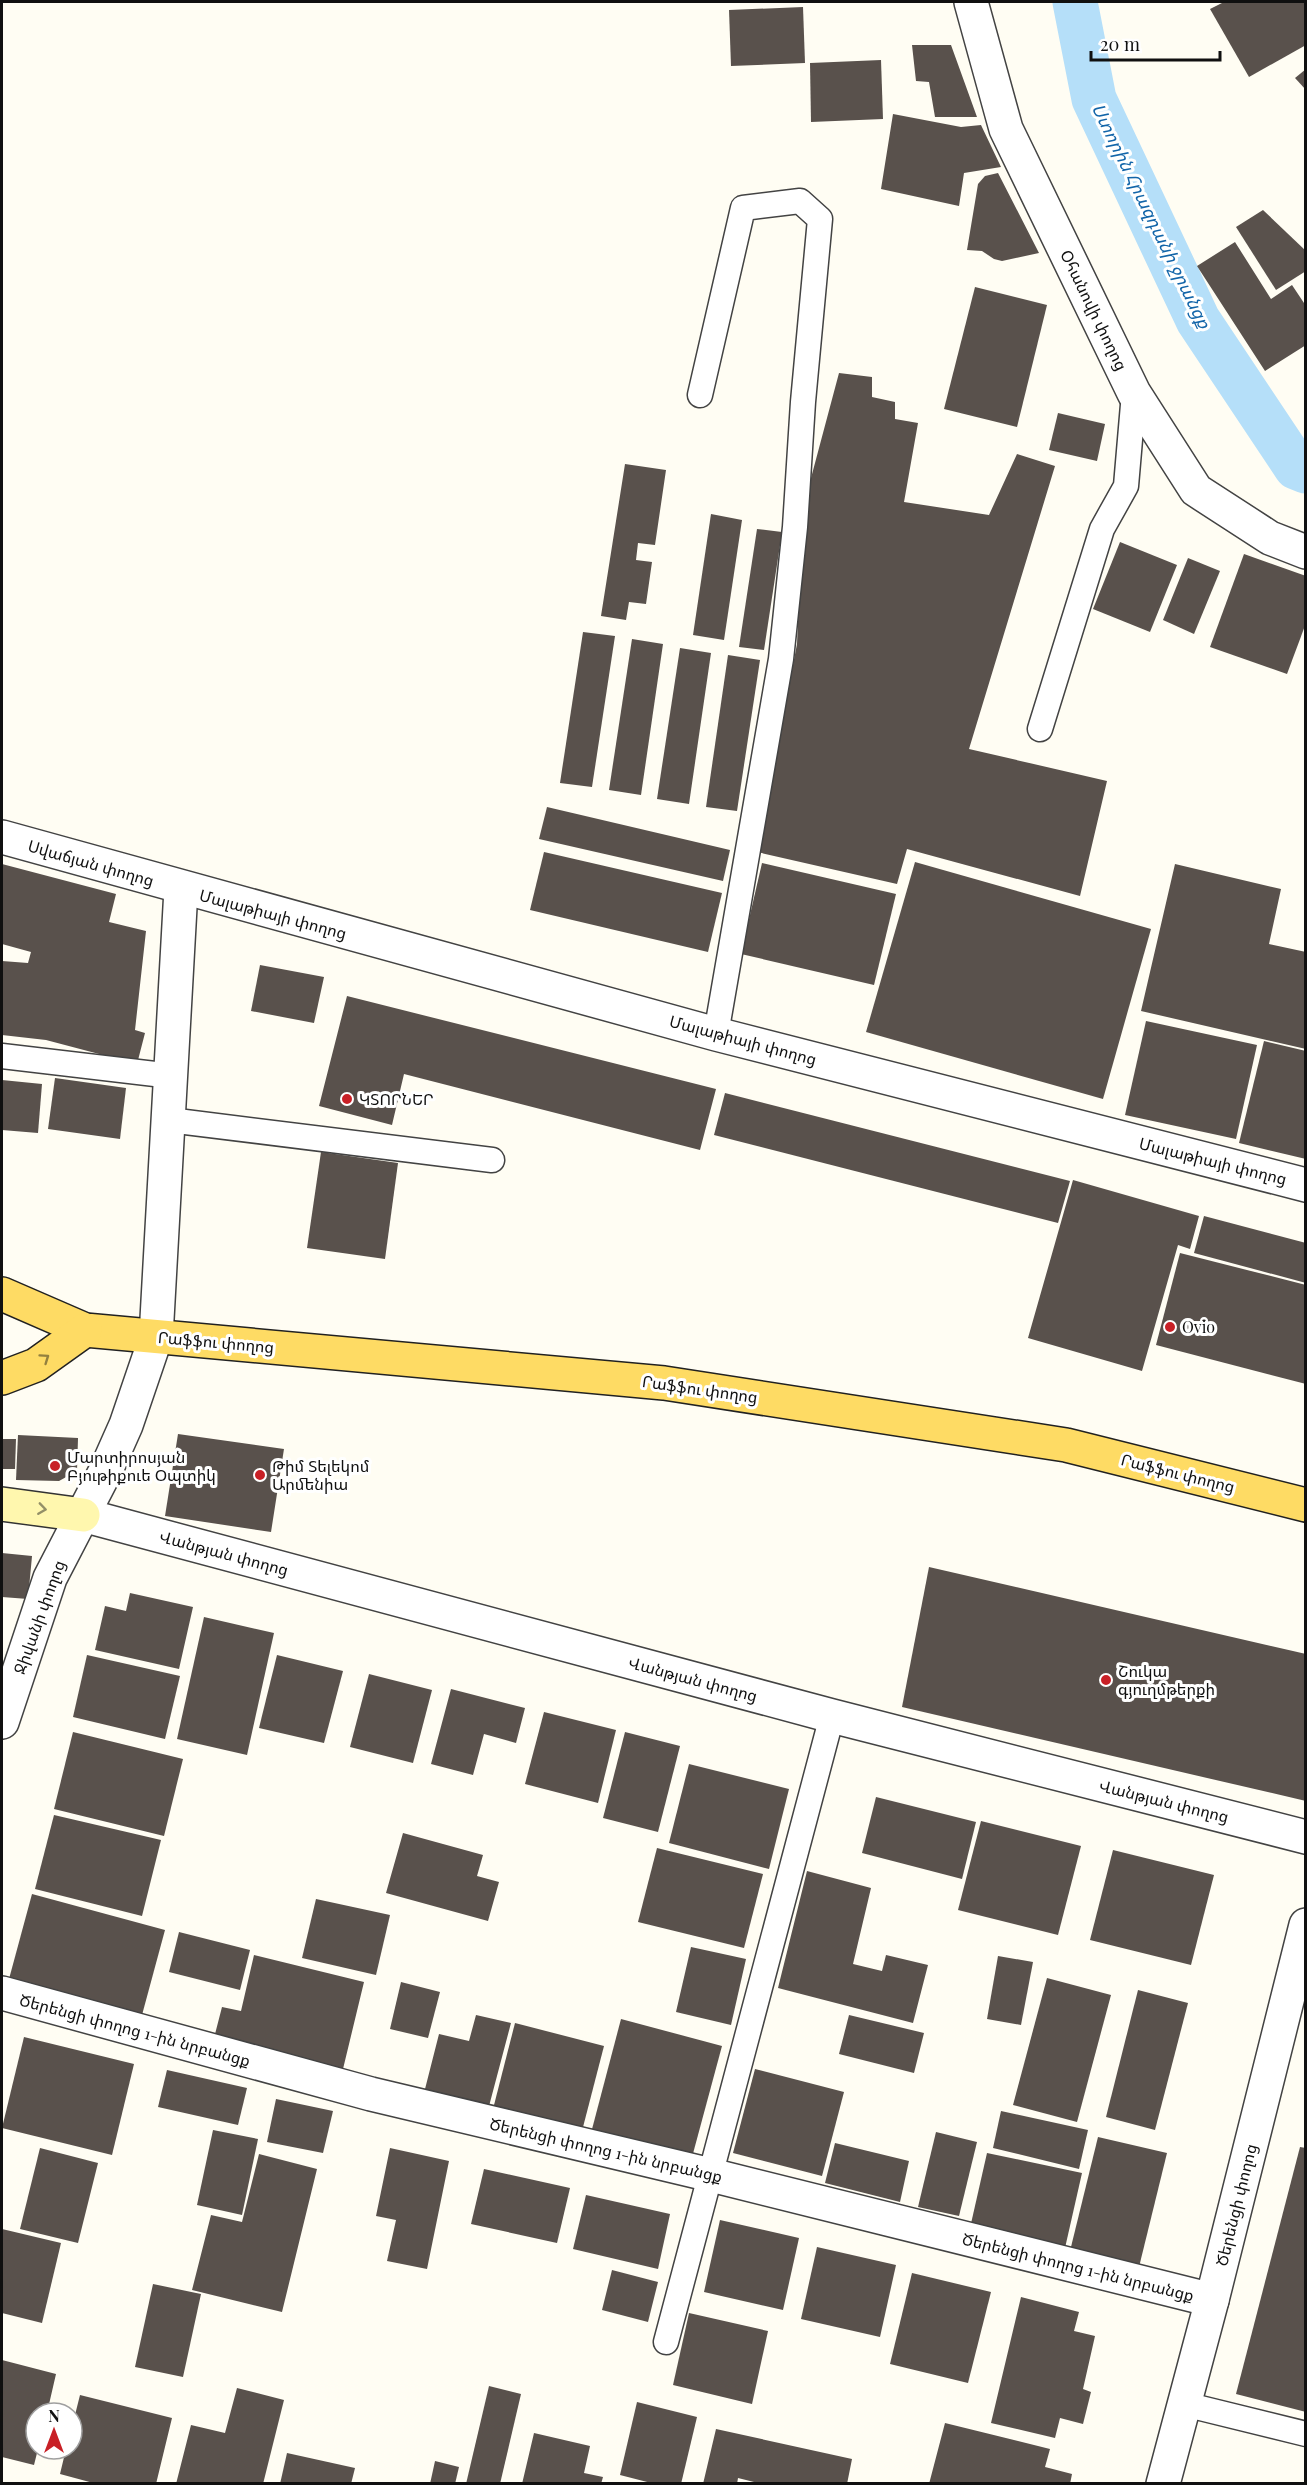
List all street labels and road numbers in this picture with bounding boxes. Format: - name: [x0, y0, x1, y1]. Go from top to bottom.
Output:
- street label: Օհանովի փողոց: [1056, 246, 1133, 374]
- street label: Սվաճյան փողոց: [26, 834, 157, 891]
- street label: Մալաթիայի փողոց: [197, 884, 349, 943]
- street label: Մալաթիայի փողոց: [667, 1010, 819, 1069]
- street label: Մալաթիայի փողոց: [1137, 1132, 1289, 1189]
- street label: Րաֆֆու փողոց: [157, 1326, 275, 1357]
- street label: Րաֆֆու փողոց: [641, 1370, 759, 1407]
- street label: Րաֆֆու փողոց: [1119, 1448, 1237, 1497]
- street label: Վանթյան փողոց: [157, 1525, 291, 1580]
- street label: Ջիվանի փողոց: [8, 1557, 69, 1677]
- street label: Վանթյան փողոց: [626, 1651, 760, 1706]
- street label: Վանթյան փողոց: [1097, 1774, 1231, 1827]
- street label: Ծերենցի փողոց 1-ին նրբանցք: [17, 1989, 253, 2071]
- street label: Ծերենցի փողոց 1-ին նրբանցք: [488, 2112, 725, 2187]
- street label: Ծերենցի փողոց: [1210, 2141, 1261, 2268]
- street label: Ծերենցի փողոց 1-ին նրբանցք: [960, 2227, 1196, 2306]

